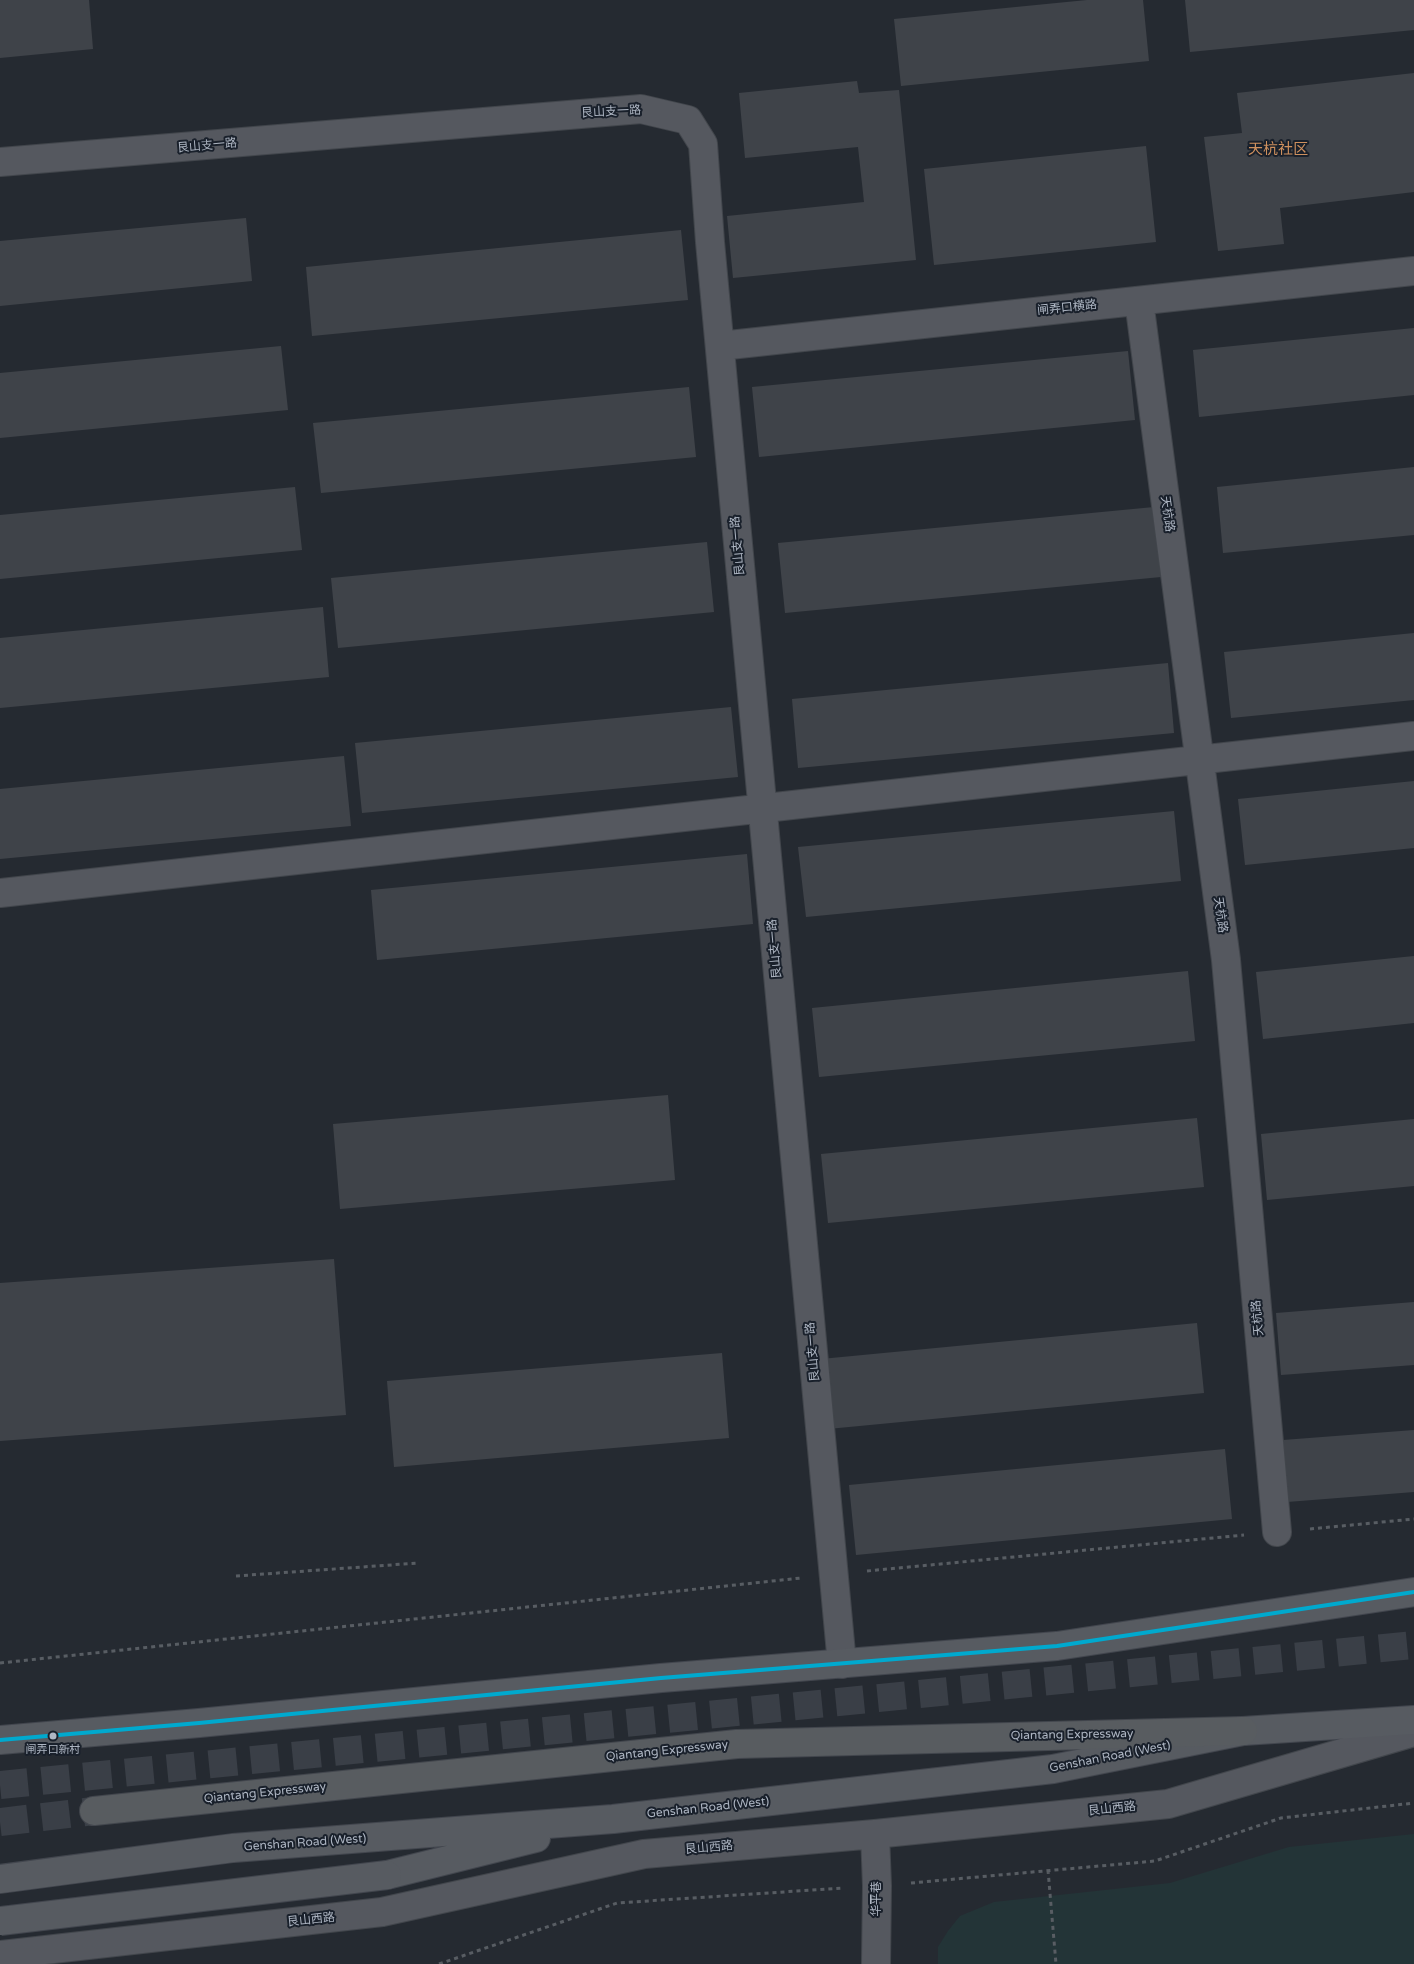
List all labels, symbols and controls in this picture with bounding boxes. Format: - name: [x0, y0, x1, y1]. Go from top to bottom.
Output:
- street label: 艮山支一路: [581, 103, 641, 121]
- street label: 艮山支一路: [176, 136, 238, 156]
- district label: 天杭社区: [1248, 141, 1308, 159]
- street label: 闸弄口横路: [1036, 298, 1098, 318]
- street label: 天杭路: [1157, 495, 1177, 533]
- street label: 艮山支一路: [728, 515, 748, 577]
- street label: 天杭路: [1210, 896, 1230, 934]
- street label: 艮山支一路: [765, 918, 785, 980]
- street label: 天杭路: [1249, 1299, 1267, 1337]
- street label: 艮山支一路: [803, 1321, 823, 1383]
- street label: Qiantang Expressway: [1011, 1727, 1133, 1743]
- marker: 闸弄口新村: [48, 1731, 58, 1741]
- street label: Qiantang Expressway: [605, 1737, 729, 1765]
- street label: Genshan Road (West): [1048, 1738, 1172, 1776]
- place label: 闸弄口新村: [26, 1743, 80, 1757]
- street label: Qiantang Expressway: [203, 1779, 327, 1807]
- street label: Genshan Road (West): [646, 1794, 770, 1822]
- street label: 艮山西路: [1087, 1799, 1137, 1819]
- street label: Genshan Road (West): [243, 1832, 367, 1854]
- street label: 艮山西路: [684, 1839, 734, 1857]
- street label: 华平巷: [870, 1881, 884, 1917]
- street label: 艮山西路: [286, 1910, 336, 1930]

